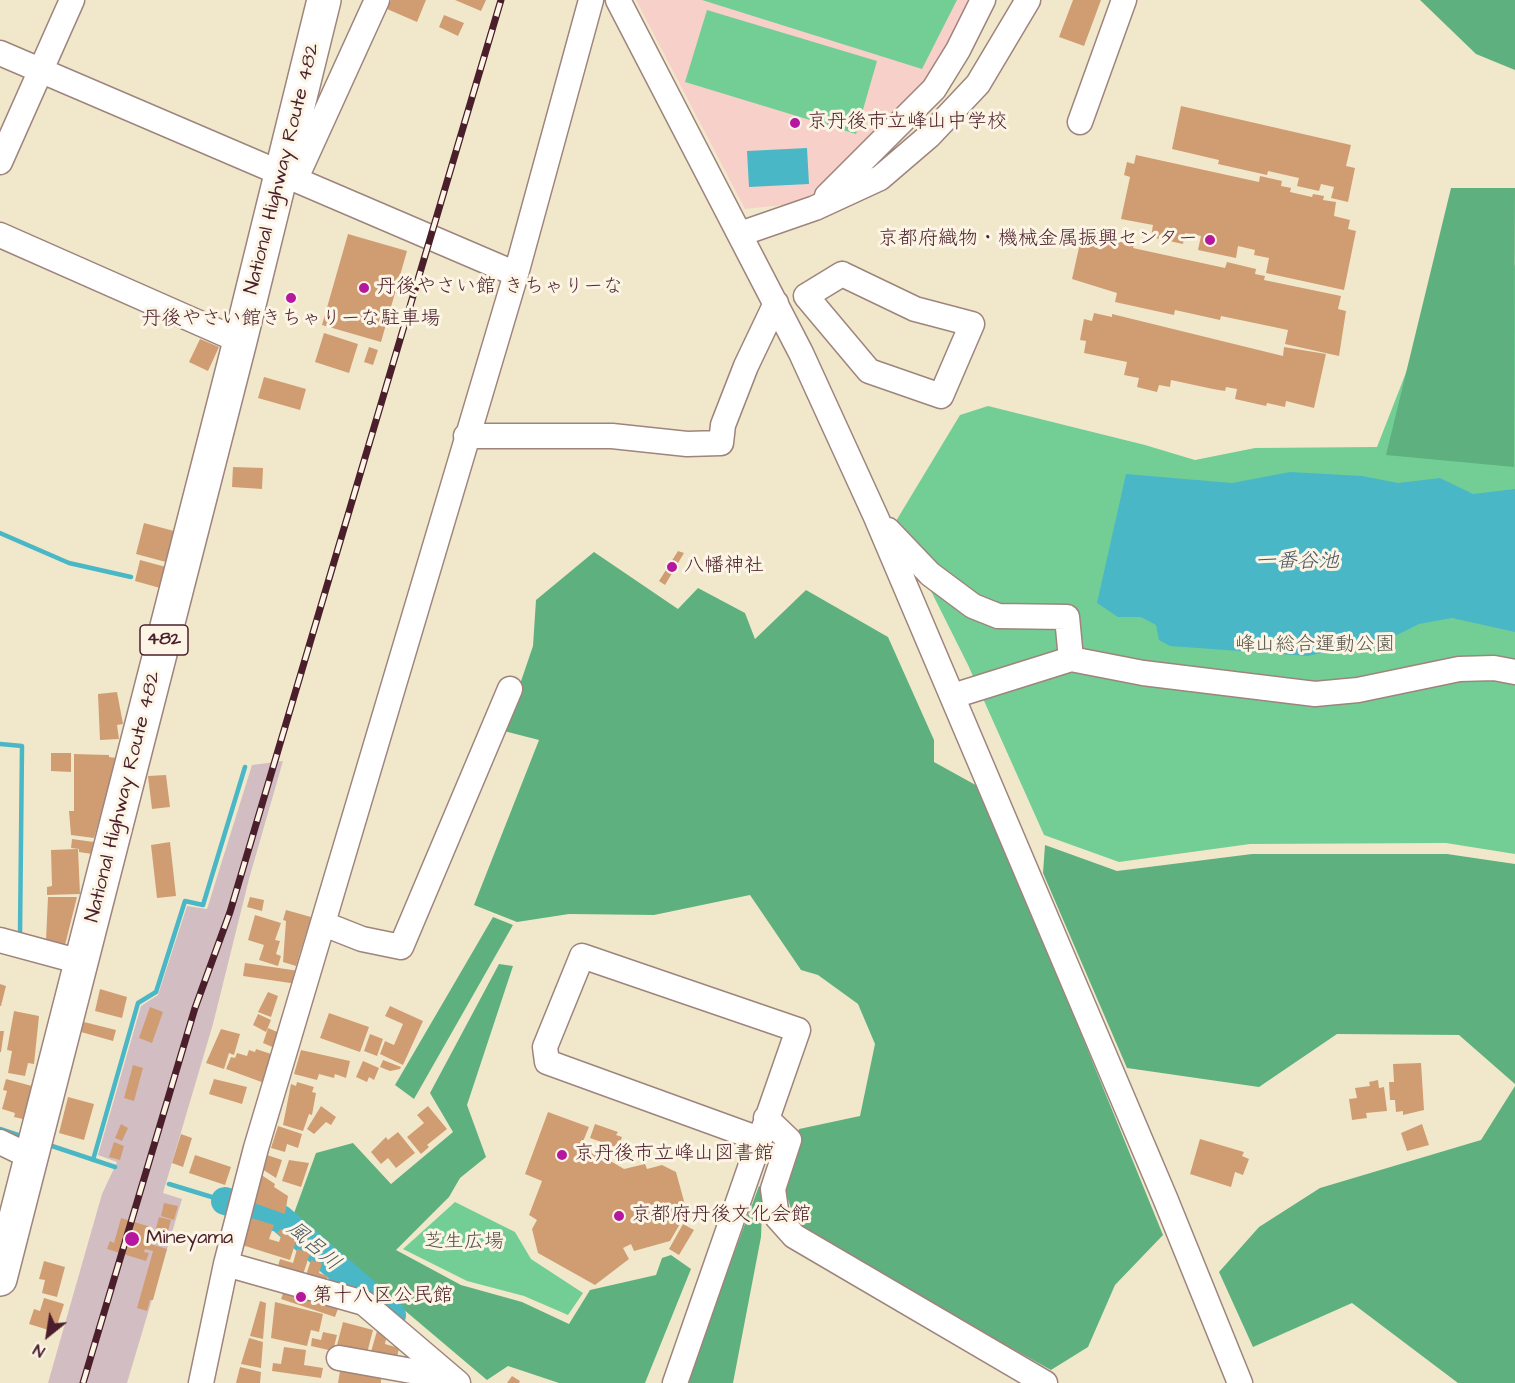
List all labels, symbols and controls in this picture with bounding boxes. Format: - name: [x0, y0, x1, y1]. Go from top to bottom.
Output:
- street label: National Highway Route 482: [240, 41, 326, 297]
- place label: 京丹後市立峰山中学校: [807, 111, 1007, 135]
- marker: 京丹後市立峰山中学校: [788, 116, 802, 130]
- place label: 京都府織物・機械金属振興センター: [878, 228, 1198, 252]
- marker: 京都府織物・機械金属振興センター: [1203, 233, 1217, 247]
- place label: 丹後やさい館 きちゃりーな: [376, 276, 623, 300]
- marker: 丹後やさい館 きちゃりーな: [357, 281, 371, 295]
- marker: 丹後やさい館きちゃりーな駐車場: [284, 291, 298, 305]
- place label: 丹後やさい館きちゃりーな駐車場: [141, 308, 441, 332]
- water label: 一番谷池: [1255, 550, 1339, 576]
- place label: 八幡神社: [684, 555, 764, 579]
- marker: 八幡神社: [665, 560, 679, 574]
- road number: 482: [140, 625, 188, 655]
- park label: 峰山総合運動公園: [1235, 634, 1395, 658]
- street label: National Highway Route 482: [81, 669, 167, 925]
- place label: 京丹後市立峰山図書館: [574, 1143, 774, 1167]
- marker: 京丹後市立峰山図書館: [555, 1148, 569, 1162]
- place label: 京都府丹後文化会館: [631, 1204, 811, 1228]
- marker: 京都府丹後文化会館: [612, 1209, 626, 1223]
- water label: 風呂川: [281, 1217, 345, 1277]
- place label: Mineyama: [146, 1227, 233, 1251]
- marker: Mineyama: [123, 1230, 141, 1248]
- park label: 芝生広場: [424, 1231, 504, 1255]
- place label: 第十八区公民館: [313, 1285, 453, 1309]
- marker: 第十八区公民館: [294, 1290, 308, 1304]
- north arrow: [18, 1305, 78, 1365]
- text: N: [29, 1339, 49, 1363]

